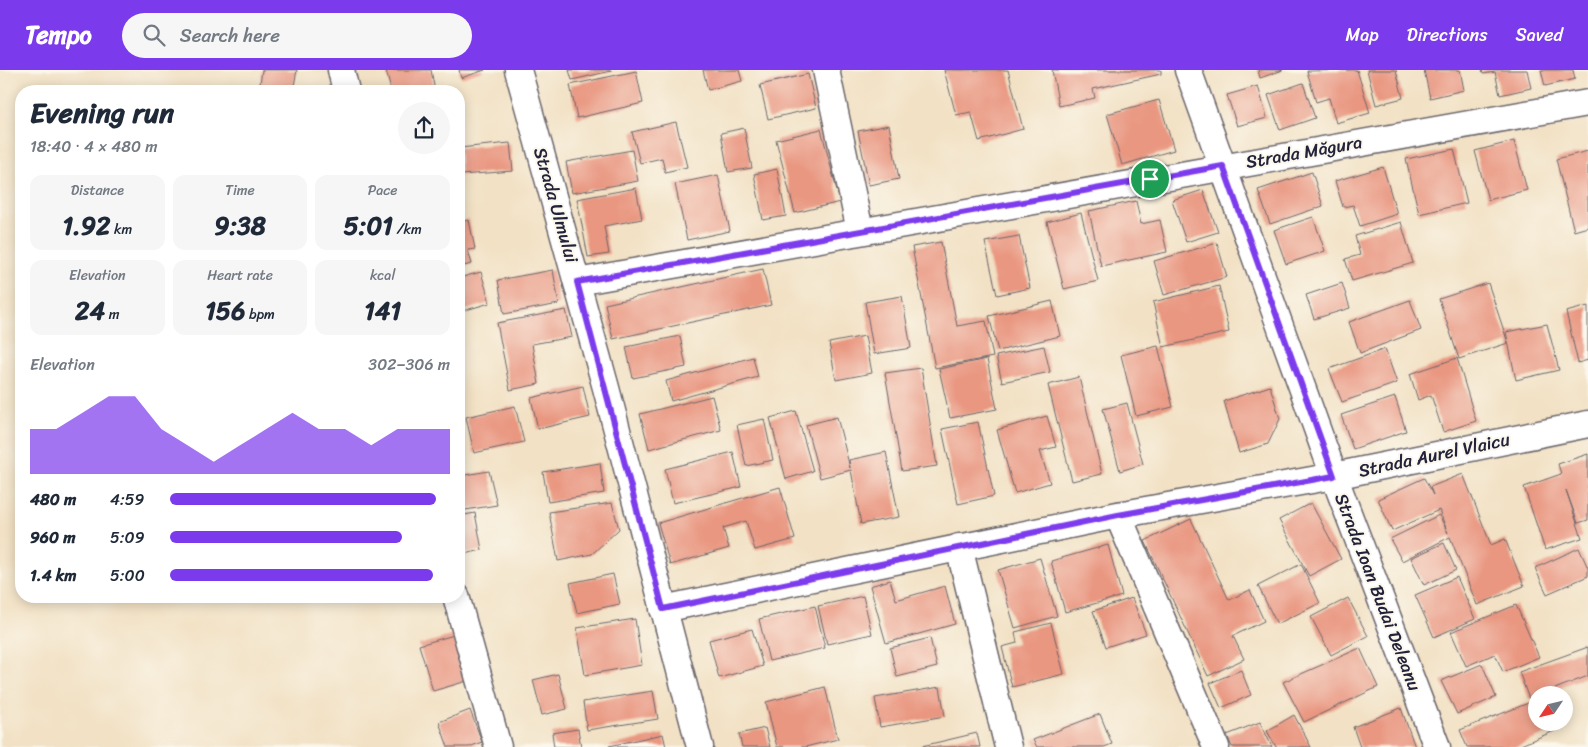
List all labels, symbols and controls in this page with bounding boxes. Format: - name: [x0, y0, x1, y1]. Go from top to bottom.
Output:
- search box: [122, 13, 472, 58]
- text: Tempo: [25, 14, 92, 56]
- text: Search here: [180, 19, 280, 52]
- text: Map: [1346, 19, 1379, 51]
- text: Directions: [1407, 19, 1488, 51]
- text: Saved: [1516, 19, 1563, 51]
- icon: search: [140, 21, 168, 49]
- text: Evening run: [30, 88, 174, 137]
- button: share: [398, 102, 450, 154]
- street label: Strada Măgura: [1243, 126, 1365, 178]
- text: 18:40 · 4 × 480 m: [30, 132, 158, 161]
- street label: Strada Ulmului: [524, 143, 588, 268]
- pin: [1129, 158, 1171, 200]
- icon: arrive: [1136, 165, 1164, 193]
- text: Distance: [71, 178, 124, 203]
- text: Time: [225, 178, 255, 203]
- text: Pace: [368, 178, 398, 203]
- text: 1.92: [62, 203, 110, 248]
- text: 9:38: [214, 203, 266, 248]
- text: 5:01: [344, 203, 393, 248]
- text: km: [110, 217, 132, 242]
- text: /km: [393, 217, 422, 242]
- text: Elevation: [69, 263, 126, 288]
- text: Heart rate: [207, 263, 273, 288]
- text: kcal: [370, 263, 395, 288]
- text: 24: [75, 288, 105, 333]
- text: 156: [205, 288, 245, 333]
- text: 141: [364, 288, 401, 333]
- text: m: [105, 302, 120, 327]
- text: bpm: [245, 302, 275, 327]
- text: Elevation: [30, 350, 95, 379]
- text: 302–306 m: [368, 350, 450, 379]
- street label: Strada Aurel Vlaicu: [1355, 423, 1513, 487]
- text: 480 m: [30, 485, 76, 514]
- text: 4:59: [110, 485, 144, 514]
- street label: Strada Ioan Budai Deleanu: [1325, 488, 1431, 696]
- text: 960 m: [30, 523, 75, 552]
- text: 5:09: [110, 523, 145, 552]
- text: 1.4 km: [30, 561, 77, 590]
- text: 5:00: [110, 561, 145, 590]
- north arrow: [1528, 686, 1572, 731]
- map controls: [1528, 686, 1573, 731]

